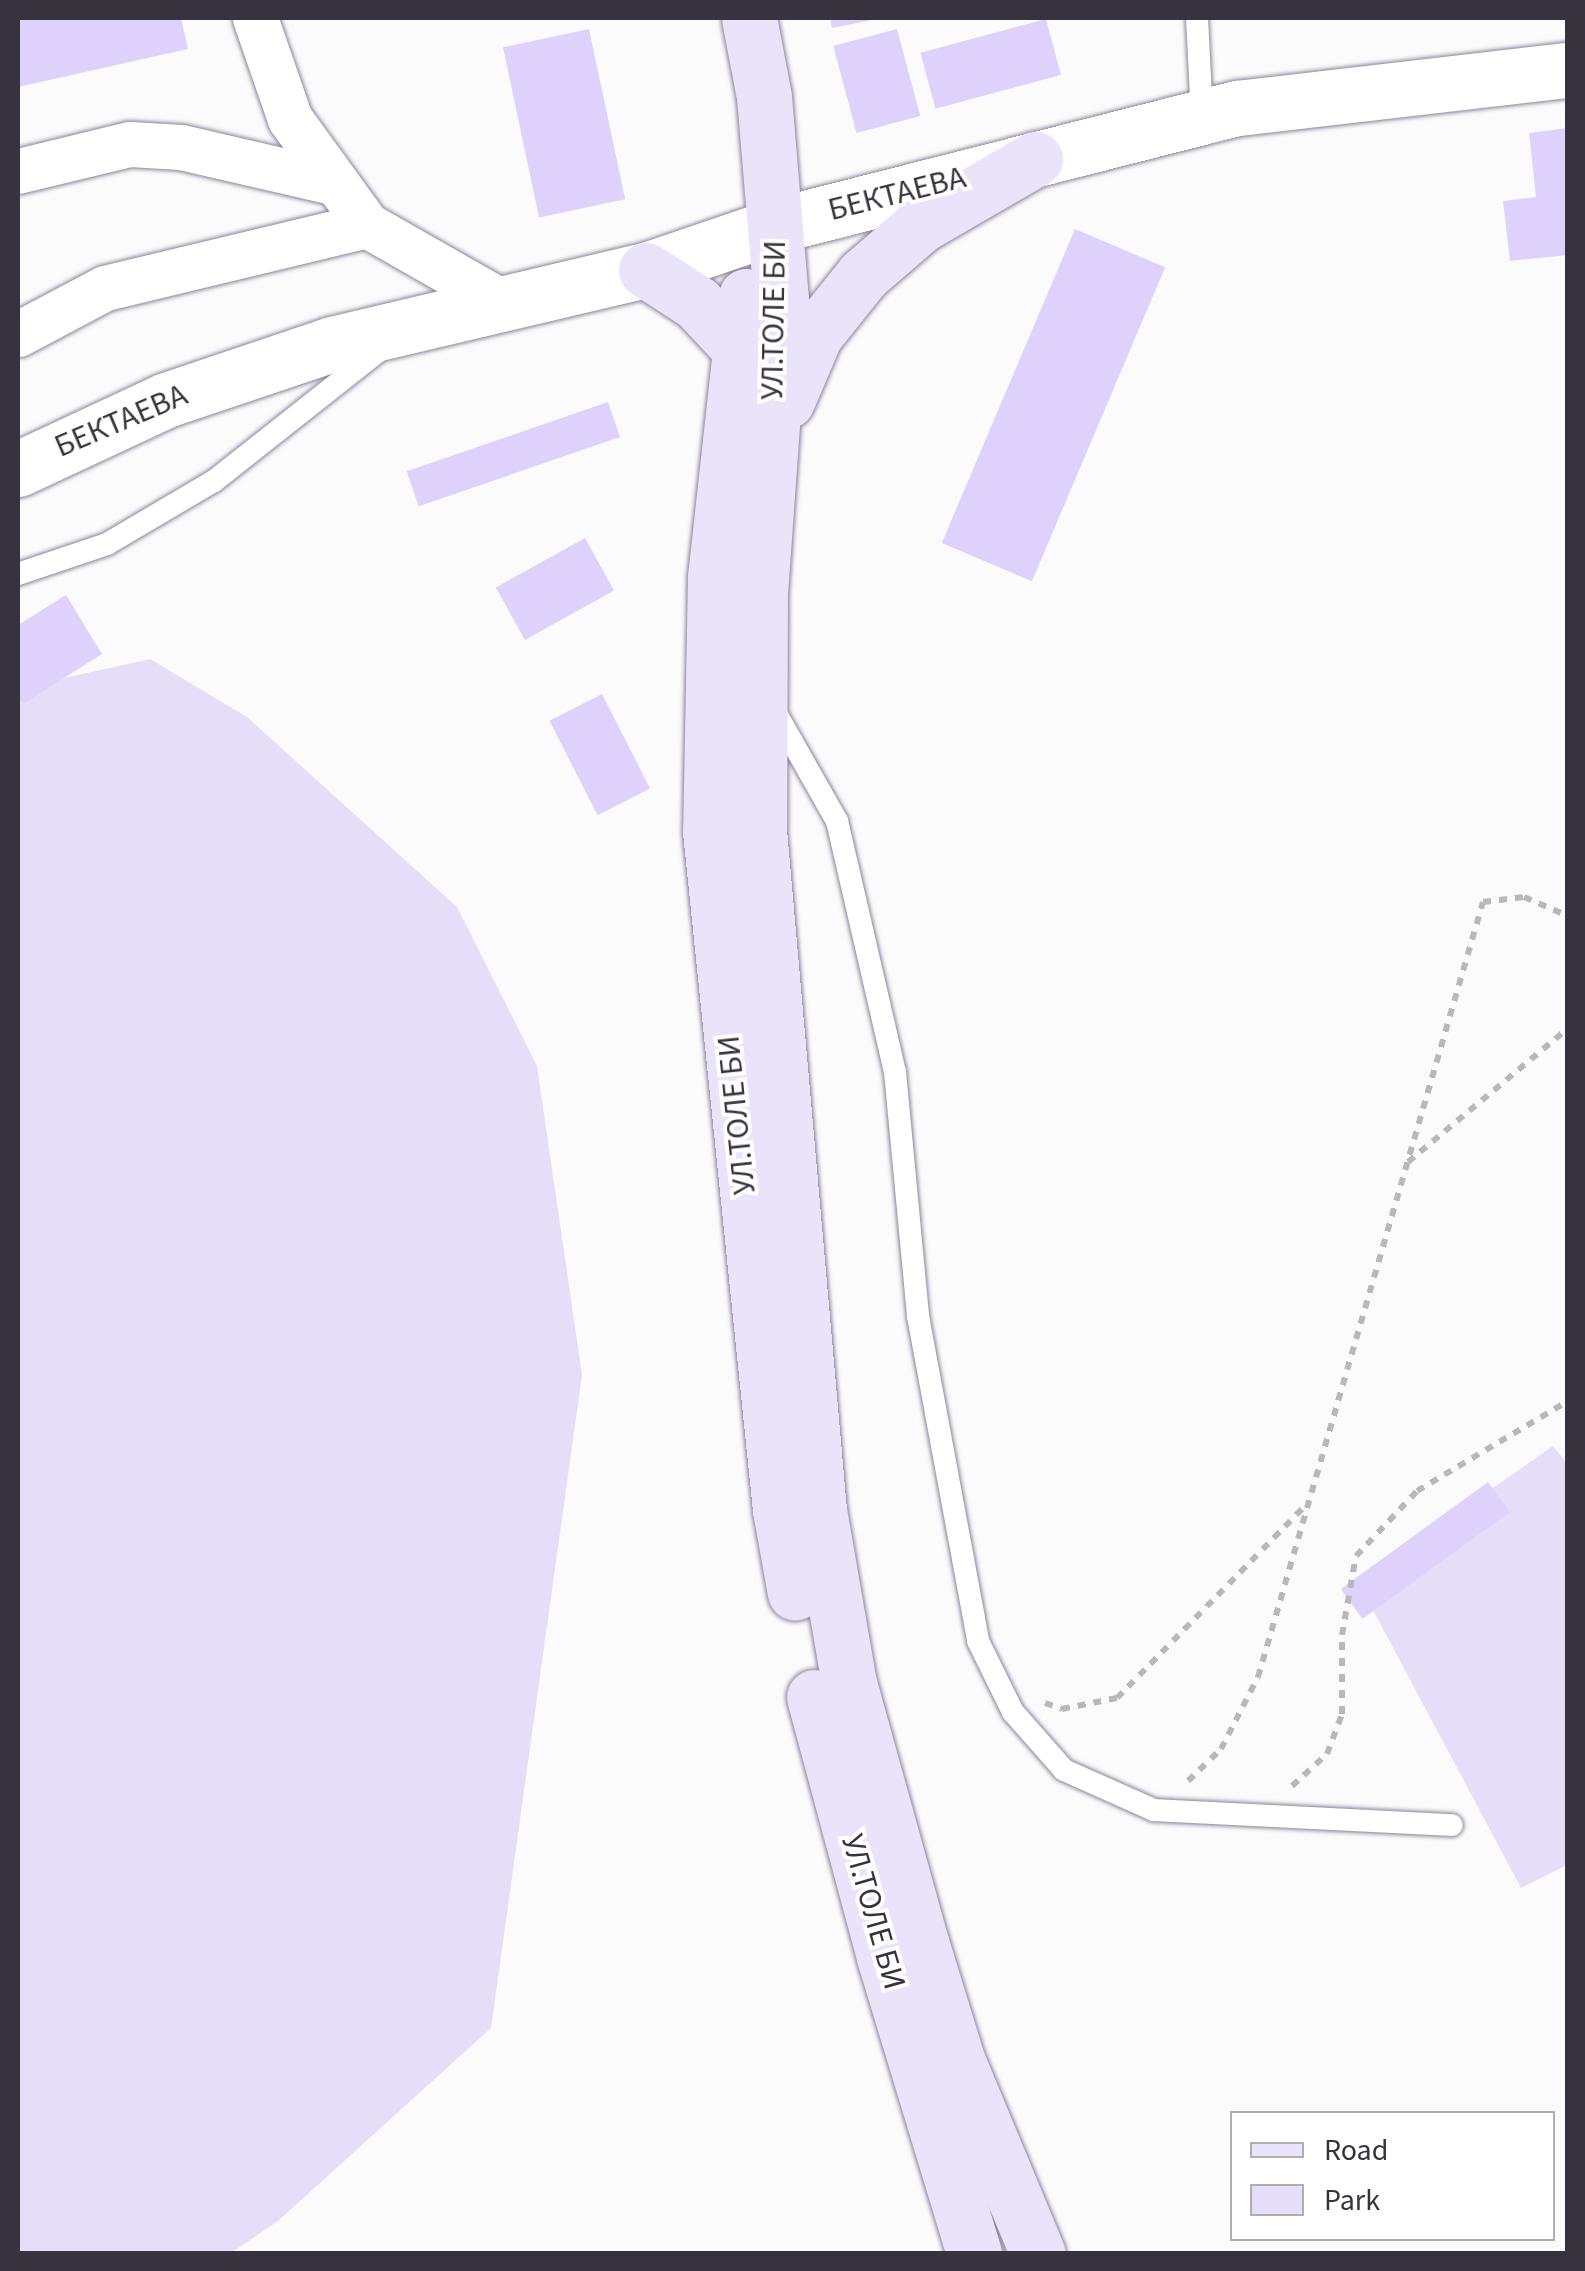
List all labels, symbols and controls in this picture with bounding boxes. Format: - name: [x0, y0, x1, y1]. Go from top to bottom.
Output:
- street label: БЕКТАЕВА: [824, 158, 970, 230]
- street label: УЛ.ТОЛЕ БИ: [753, 240, 795, 400]
- street label: БЕКТАЕВА: [49, 376, 193, 466]
- street label: УЛ.ТОЛЕ БИ: [710, 1034, 764, 1196]
- street label: УЛ.ТОЛЕ БИ: [833, 1830, 913, 1994]
- legend: [1230, 2111, 1555, 2241]
- text: Road: [1324, 2129, 1388, 2172]
- text: Park: [1324, 2179, 1380, 2222]

